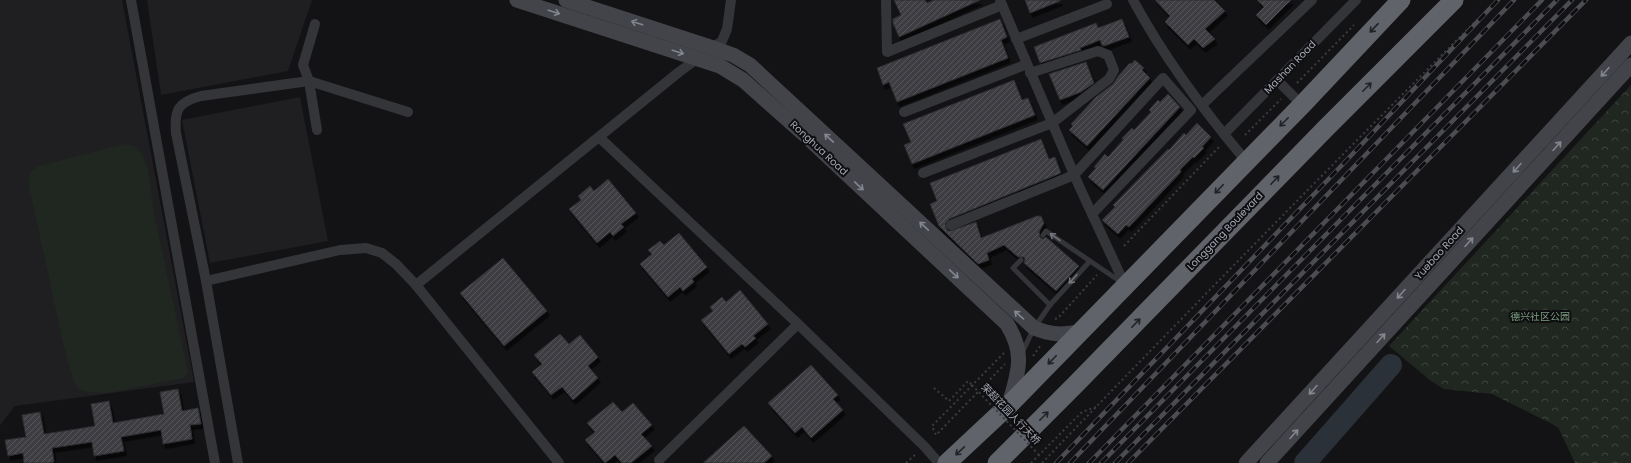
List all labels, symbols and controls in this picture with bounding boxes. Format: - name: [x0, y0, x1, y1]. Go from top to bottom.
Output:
- one-way arrow: [548, 9, 561, 16]
- one-way arrow: [631, 19, 644, 26]
- one-way arrow: [1369, 23, 1379, 33]
- street label: Mashan Road: [1261, 37, 1319, 97]
- one-way arrow: [671, 49, 683, 57]
- one-way arrow: [1600, 67, 1609, 77]
- one-way arrow: [1361, 83, 1371, 93]
- street label: Ronghua Road: [787, 117, 851, 179]
- one-way arrow: [1279, 118, 1289, 127]
- one-way arrow: [824, 133, 834, 142]
- one-way arrow: [1552, 141, 1562, 151]
- one-way arrow: [1513, 162, 1522, 172]
- one-way arrow: [1270, 175, 1280, 185]
- one-way arrow: [854, 181, 864, 190]
- one-way arrow: [1214, 184, 1224, 194]
- street label: Longgang Boulevard: [1184, 188, 1266, 274]
- one-way arrow: [919, 222, 929, 231]
- street label: Yuebao Road: [1411, 223, 1467, 283]
- one-way arrow: [1049, 233, 1060, 241]
- one-way arrow: [1464, 237, 1474, 247]
- one-way arrow: [949, 270, 959, 279]
- one-way arrow: [1069, 274, 1078, 284]
- one-way arrow: [1396, 289, 1405, 300]
- park label: 德兴社区公园: [1510, 309, 1570, 324]
- one-way arrow: [1014, 311, 1024, 320]
- one-way arrow: [1131, 318, 1141, 328]
- one-way arrow: [1377, 333, 1386, 343]
- one-way arrow: [1048, 355, 1057, 365]
- street label: 荣超花园人行天桥: [978, 380, 1044, 448]
- one-way arrow: [1308, 385, 1318, 395]
- one-way arrow: [1039, 411, 1049, 421]
- one-way arrow: [1289, 429, 1298, 439]
- one-way arrow: [955, 446, 965, 456]

